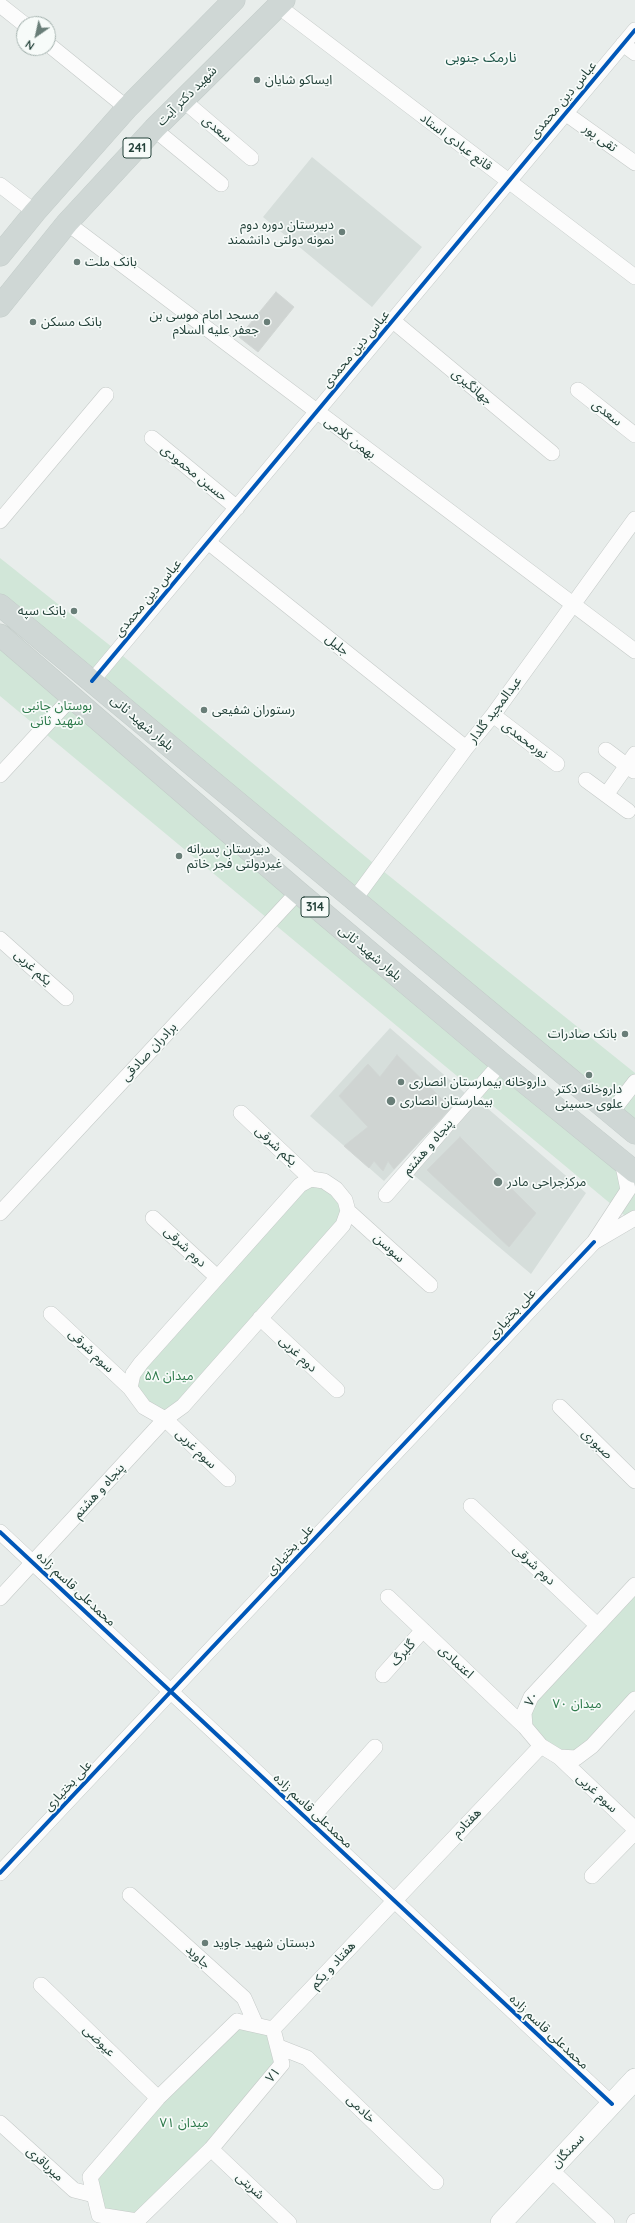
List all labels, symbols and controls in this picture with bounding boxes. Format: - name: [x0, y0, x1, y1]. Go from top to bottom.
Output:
- north arrow: [16, 16, 56, 56]
- text: N: [23, 37, 37, 53]
- district label: نارمک جنوبی: [446, 50, 516, 66]
- street label: عباس دین محمدی: [526, 58, 600, 142]
- street label: شهید دکتر آیت: [154, 63, 220, 129]
- place label: ایساکو شایان: [265, 72, 332, 88]
- marker: ایساکو شایان: [252, 75, 262, 85]
- street label: قانع عبادی استاد: [417, 110, 495, 174]
- street label: سعدی: [199, 112, 235, 146]
- street label: تقی پور: [580, 120, 620, 156]
- road number: 241: [123, 138, 151, 158]
- place label: دبیرستان دوره دوم نمونه دولتی دانشمند: [227, 217, 334, 248]
- marker: دبیرستان دوره دوم نمونه دولتی دانشمند: [337, 227, 347, 237]
- place label: بانک ملت: [85, 254, 137, 270]
- marker: بانک ملت: [72, 257, 82, 267]
- place label: مسجد امام موسی بن جعفر علیه السلام: [150, 307, 259, 338]
- street label: عباس دین محمدی: [319, 307, 393, 391]
- place label: بانک مسکن: [41, 314, 102, 330]
- marker: بانک مسکن: [28, 317, 38, 327]
- marker: مسجد امام موسی بن جعفر علیه السلام: [262, 317, 272, 327]
- street label: جهانگیری: [449, 366, 495, 408]
- street label: سعدی: [589, 396, 625, 430]
- street label: بهمن کلامی: [321, 414, 379, 462]
- street label: حسین محمودی: [157, 441, 231, 505]
- street label: عباس دین محمدی: [111, 556, 185, 640]
- place label: بانک سپه: [18, 603, 66, 619]
- marker: بانک سپه: [69, 606, 79, 616]
- street label: جلیل: [322, 631, 352, 659]
- street label: عبدالمجید گلدار: [465, 674, 525, 746]
- street label: بلوار شهید ثانی: [107, 692, 177, 754]
- park label: بوستان جانبی شهید ثانی: [22, 698, 92, 729]
- place label: رستوران شفیعی: [212, 702, 295, 718]
- marker: رستوران شفیعی: [199, 705, 209, 715]
- street label: نورمحمدی: [499, 718, 551, 762]
- place label: دبیرستان پسرانه غیردولتی فجر خاتم: [187, 841, 282, 872]
- marker: دبیرستان پسرانه غیردولتی فجر خاتم: [174, 851, 184, 861]
- road number: 314: [301, 897, 329, 917]
- street label: بلوار شهید ثانی: [335, 922, 405, 984]
- street label: یکم غربی: [11, 947, 55, 989]
- street label: برادران صادقی: [118, 1019, 180, 1085]
- place label: بانک صادرات: [548, 1026, 617, 1042]
- marker: بانک صادرات: [620, 1029, 630, 1039]
- marker: داروخانه دکتر علوی حسینی: [584, 1070, 594, 1080]
- place label: داروخانه بیمارستان انصاری: [409, 1074, 546, 1090]
- marker: داروخانه بیمارستان انصاری: [396, 1077, 406, 1087]
- place label: داروخانه دکتر علوی حسینی: [555, 1081, 623, 1112]
- place label: بیمارستان انصاری: [400, 1093, 493, 1109]
- marker: بیمارستان انصاری: [385, 1095, 397, 1107]
- street label: پنجاه و هشتم: [399, 1116, 457, 1178]
- street label: یکم شرقی: [252, 1123, 300, 1169]
- place label: مرکزجراحی مادر: [507, 1174, 586, 1190]
- marker: مرکزجراحی مادر: [492, 1176, 504, 1188]
- street label: دوم شرقی: [161, 1224, 209, 1270]
- street label: سوسن: [370, 1230, 408, 1266]
- street label: علی بختیاری: [485, 1285, 539, 1343]
- street label: سوم شرقی: [65, 1326, 117, 1376]
- street label: دوم غربی: [276, 1333, 320, 1375]
- park label: میدان ۵۸: [144, 1368, 194, 1384]
- street label: سوم غربی: [172, 1426, 220, 1472]
- street label: صبوری: [578, 1426, 616, 1462]
- street label: پنجاه و هشتم: [70, 1460, 128, 1522]
- street label: علی بختیاری: [263, 1521, 317, 1579]
- street label: دوم شرقی: [510, 1542, 558, 1588]
- street label: محمدعلی قاسم زاده: [33, 1548, 119, 1630]
- street label: گلبرگ: [387, 1637, 419, 1669]
- street label: اعتمادی: [435, 1642, 477, 1682]
- street label: ۷۰: [521, 1689, 543, 1709]
- park label: میدان ۷۰: [552, 1696, 602, 1712]
- street label: علی بختیاری: [41, 1757, 95, 1815]
- street label: محمدعلی قاسم زاده: [270, 1770, 356, 1852]
- street label: سوم غربی: [573, 1770, 621, 1816]
- street label: هفتادم: [449, 1805, 485, 1841]
- place label: دبستان شهید جاوید: [213, 1935, 315, 1951]
- marker: دبستان شهید جاوید: [200, 1938, 210, 1948]
- street label: هفتاد و یکم: [307, 1938, 359, 1992]
- street label: جاوید: [182, 1942, 214, 1972]
- street label: محمدعلی قاسم زاده: [506, 1991, 592, 2073]
- street label: عیوضی: [80, 2022, 118, 2060]
- street label: ۷۱: [262, 2064, 284, 2086]
- street label: خادمی: [343, 2092, 379, 2126]
- park label: میدان ۷۱: [159, 2115, 209, 2131]
- street label: سمنگان: [548, 2131, 588, 2171]
- street label: میرباقری: [23, 2143, 67, 2185]
- street label: شربتی: [233, 2169, 267, 2203]

